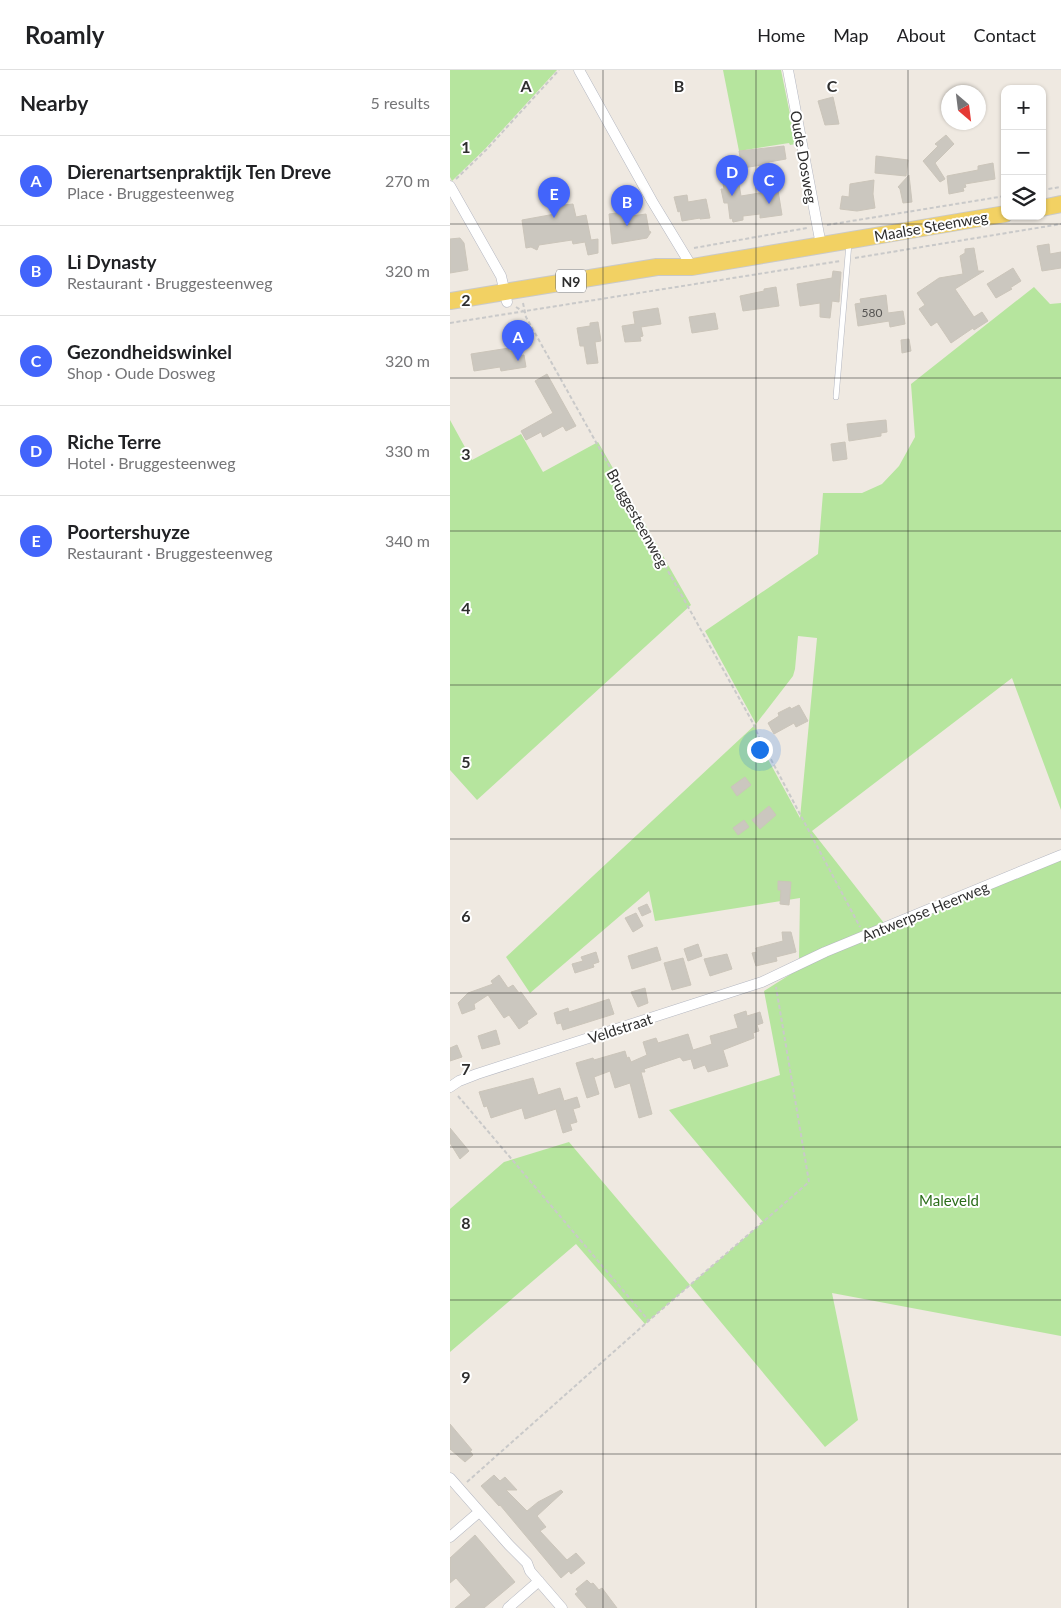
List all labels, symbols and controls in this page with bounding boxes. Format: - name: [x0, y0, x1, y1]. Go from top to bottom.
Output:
- text: Roamly: [25, 20, 104, 49]
- text: Home: [757, 24, 805, 46]
- text: Map: [833, 24, 869, 46]
- text: About: [897, 24, 946, 46]
- text: Contact: [974, 24, 1036, 46]
- text: A: [519, 76, 532, 95]
- text: B: [674, 76, 684, 95]
- text: C: [827, 76, 838, 95]
- north arrow: [941, 85, 986, 130]
- map controls: [1001, 85, 1046, 220]
- button: +: [1001, 85, 1046, 130]
- text: Nearby: [20, 90, 88, 115]
- text: 5 results: [370, 93, 430, 112]
- street label: Oude Dosweg: [787, 109, 821, 205]
- button: −: [1001, 130, 1046, 175]
- text: 1: [461, 137, 471, 156]
- pin: D: [716, 155, 748, 196]
- text: Dierenartsenpraktijk Ten Dreve: [67, 160, 331, 183]
- pin: C: [753, 163, 785, 204]
- text: A: [30, 171, 42, 190]
- text: 270 m: [385, 171, 430, 190]
- button: layers: [1001, 175, 1046, 220]
- pin: E: [538, 177, 570, 218]
- text: Place · Bruggesteenweg: [67, 183, 234, 202]
- pin: B: [611, 185, 643, 226]
- street label: Maalse Steenweg: [873, 207, 989, 245]
- text: Li Dynasty: [67, 250, 157, 273]
- text: B: [31, 261, 41, 280]
- text: 320 m: [385, 261, 430, 280]
- road number: N9: [556, 270, 586, 292]
- text: Restaurant · Bruggesteenweg: [67, 273, 273, 292]
- text: 2: [461, 290, 471, 309]
- house number: 580: [862, 305, 882, 320]
- pin: A: [502, 320, 534, 361]
- text: Gezondheidswinkel: [67, 340, 232, 363]
- text: C: [31, 351, 41, 370]
- text: 320 m: [385, 351, 430, 370]
- text: Shop · Oude Dosweg: [67, 363, 215, 382]
- text: Riche Terre: [67, 430, 161, 453]
- text: D: [30, 441, 42, 460]
- text: 330 m: [385, 441, 430, 460]
- text: 3: [461, 444, 471, 463]
- text: Hotel · Bruggesteenweg: [67, 453, 236, 472]
- street label: Bruggesteenweg: [603, 465, 673, 571]
- text: Poortershuyze: [67, 520, 190, 543]
- text: E: [31, 531, 41, 550]
- text: 340 m: [385, 531, 430, 550]
- text: Restaurant · Bruggesteenweg: [67, 543, 273, 562]
- text: 4: [461, 598, 471, 617]
- your location: [747, 737, 773, 763]
- text: 5: [461, 752, 471, 771]
- street label: Antwerpse Heerweg: [859, 877, 991, 945]
- text: 6: [461, 906, 471, 925]
- street label: Veldstraat: [586, 1009, 655, 1047]
- text: 7: [461, 1059, 471, 1078]
- park label: Maleveld: [919, 1191, 979, 1209]
- text: 8: [461, 1213, 471, 1232]
- text: 9: [461, 1367, 471, 1386]

